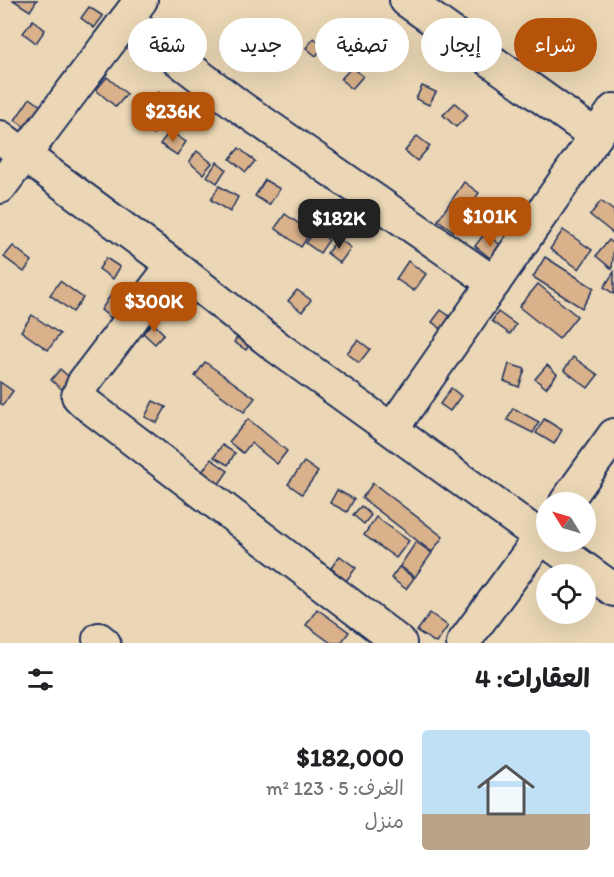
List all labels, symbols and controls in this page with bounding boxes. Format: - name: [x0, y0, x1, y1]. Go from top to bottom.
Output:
- chip: شقة: [128, 18, 207, 72]
- chip: جديد: [219, 18, 303, 72]
- chip: تصفية: [315, 18, 409, 72]
- chip: إيجار: [421, 18, 502, 72]
- chip: شراء: [514, 18, 597, 72]
- pin: $236K: [131, 92, 215, 143]
- text: $236K: [146, 99, 200, 123]
- pin: $101K: [448, 197, 532, 248]
- pin: $182K: [297, 199, 381, 250]
- text: $101K: [463, 204, 517, 228]
- text: $182K: [312, 206, 366, 230]
- pin: $300K: [112, 282, 196, 333]
- text: $300K: [125, 289, 183, 313]
- north arrow: [536, 492, 596, 552]
- map controls: [536, 492, 596, 624]
- button: locate: [536, 564, 596, 624]
- text: العقارات: 4: [475, 662, 590, 694]
- icon: filters: [24, 663, 57, 696]
- text: $182,000: [297, 741, 404, 773]
- icon: home: [470, 754, 542, 826]
- text: الغرف: 5 · 123 m²: [266, 776, 404, 800]
- text: منزل: [365, 809, 404, 833]

